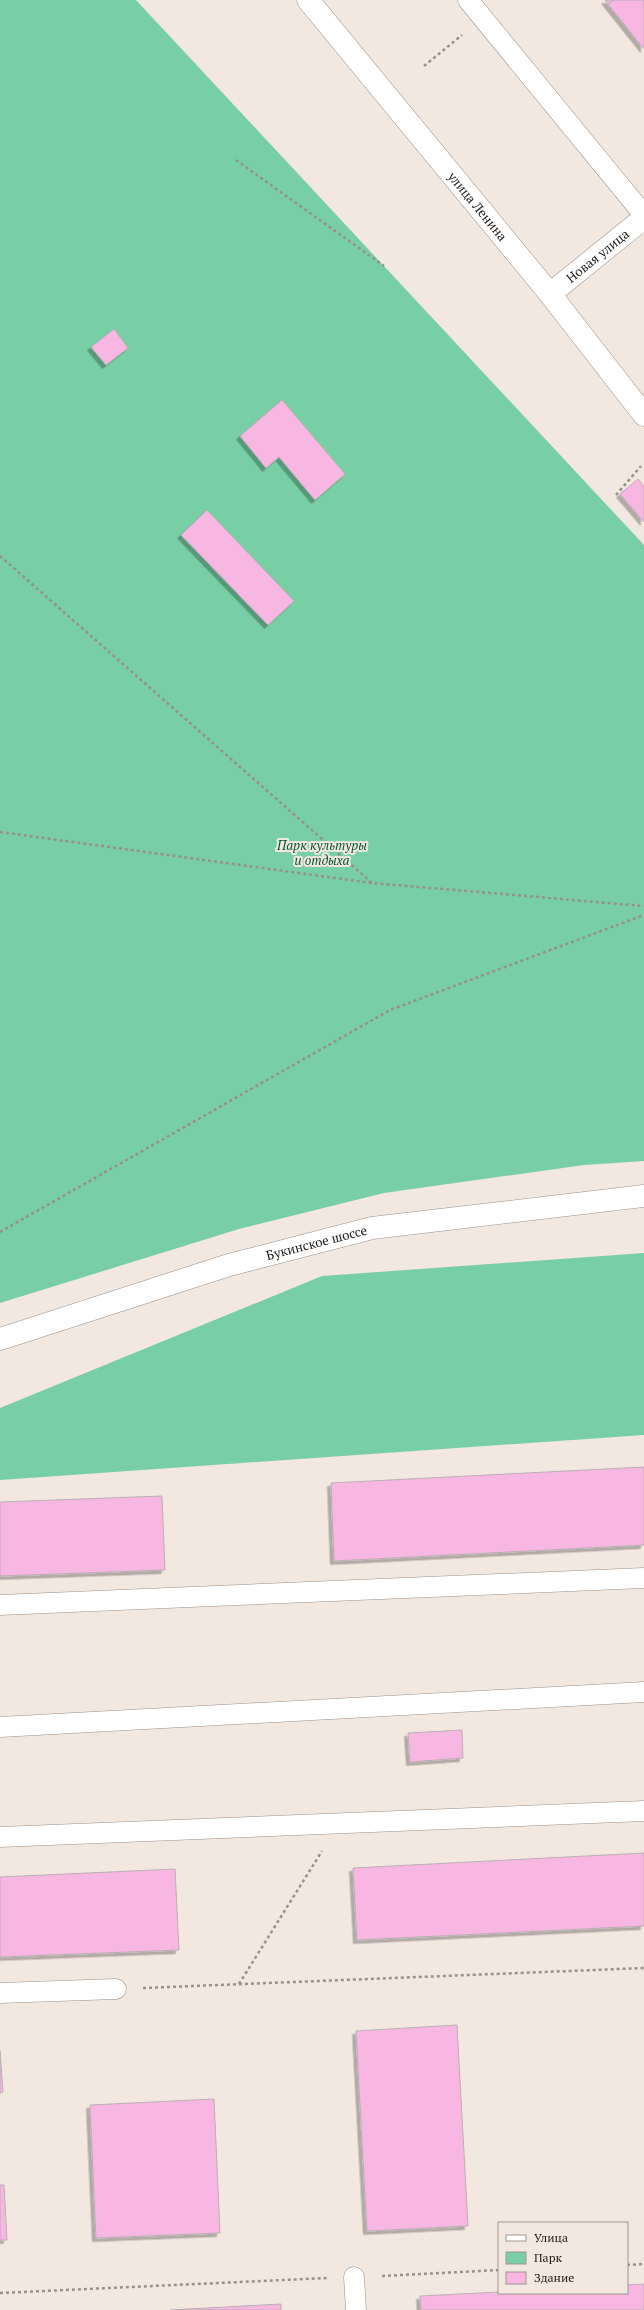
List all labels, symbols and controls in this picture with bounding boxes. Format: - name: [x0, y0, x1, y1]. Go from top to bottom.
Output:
- street label: улица Ленина: [443, 167, 512, 245]
- street label: Новая улица: [562, 224, 633, 287]
- park label: Парк культуры и отдыха: [276, 836, 367, 869]
- street label: Букинское шоссе: [264, 1221, 369, 1264]
- legend: [498, 2222, 628, 2294]
- text: Улица: [534, 2230, 568, 2245]
- text: Парк: [534, 2250, 562, 2265]
- text: Здание: [534, 2270, 574, 2285]

